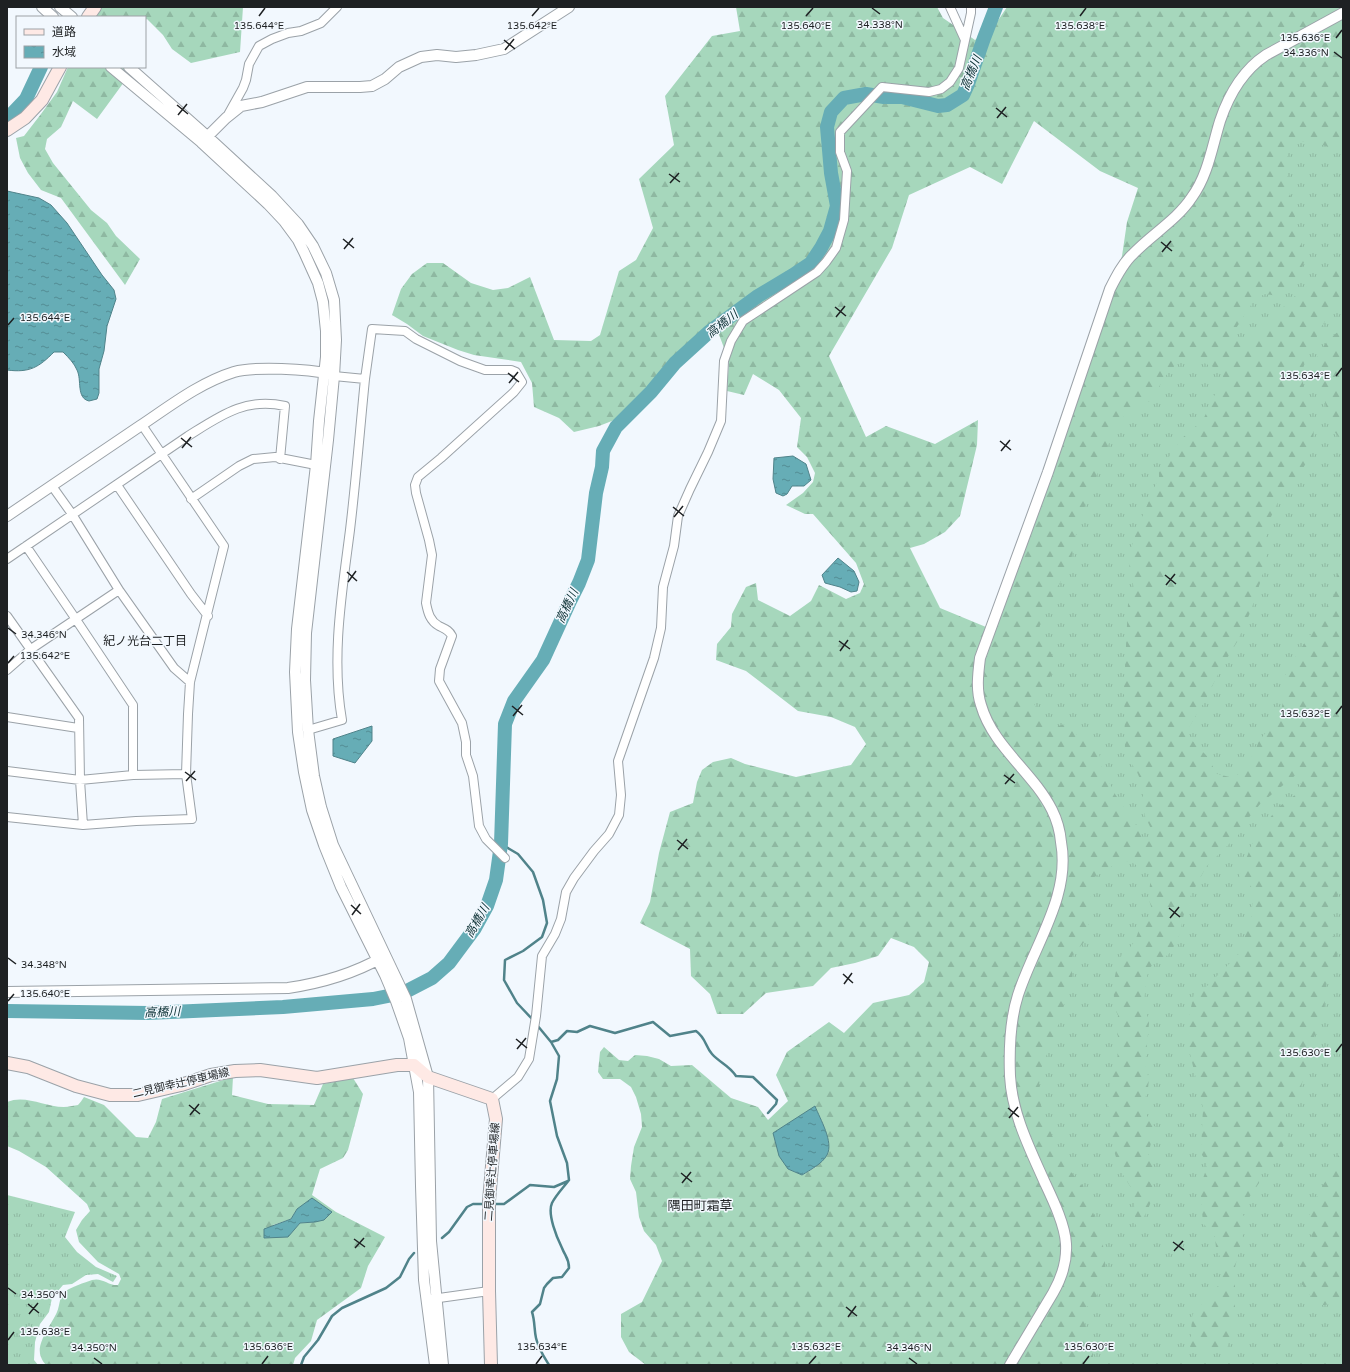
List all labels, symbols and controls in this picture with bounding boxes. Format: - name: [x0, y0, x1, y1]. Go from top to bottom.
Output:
- legend: [16, 16, 146, 68]
- text: 34.338°N: [857, 19, 903, 31]
- text: 135.644°E: [234, 20, 284, 32]
- text: 135.642°E: [507, 20, 557, 32]
- text: 135.640°E: [781, 20, 831, 32]
- text: 135.638°E: [1055, 20, 1105, 32]
- text: 道路: [52, 25, 76, 39]
- text: 135.636°E: [1280, 32, 1330, 44]
- text: 水域: [52, 45, 76, 59]
- text: 34.336°N: [1283, 47, 1329, 59]
- water label: 高橋川: [958, 52, 985, 92]
- water label: 高橋川: [704, 306, 742, 341]
- text: 135.644°E: [20, 312, 70, 324]
- text: 135.634°E: [1280, 370, 1330, 382]
- water label: 高橋川: [553, 585, 582, 625]
- text: 34.346°N: [21, 629, 67, 641]
- district label: 紀ノ光台二丁目: [103, 634, 187, 648]
- text: 135.642°E: [20, 650, 70, 662]
- text: 135.632°E: [1280, 708, 1330, 720]
- water label: 高橋川: [462, 900, 493, 940]
- text: 34.348°N: [21, 959, 67, 971]
- text: 135.640°E: [20, 988, 70, 1000]
- water label: 高橋川: [144, 1004, 182, 1020]
- text: 135.630°E: [1280, 1047, 1330, 1059]
- street label: 二見御幸辻停車場線: [131, 1066, 231, 1100]
- street label: 二見御幸辻停車場線: [482, 1122, 502, 1222]
- district label: 隅田町霜草: [667, 1198, 733, 1214]
- text: 34.350°N: [21, 1289, 67, 1301]
- text: 135.638°E: [20, 1326, 70, 1338]
- text: 135.636°E: [243, 1341, 293, 1353]
- text: 135.634°E: [517, 1341, 567, 1353]
- text: 135.632°E: [791, 1341, 841, 1353]
- text: 135.630°E: [1064, 1341, 1114, 1353]
- text: 34.350°N: [71, 1342, 117, 1354]
- text: 34.346°N: [886, 1342, 932, 1354]

